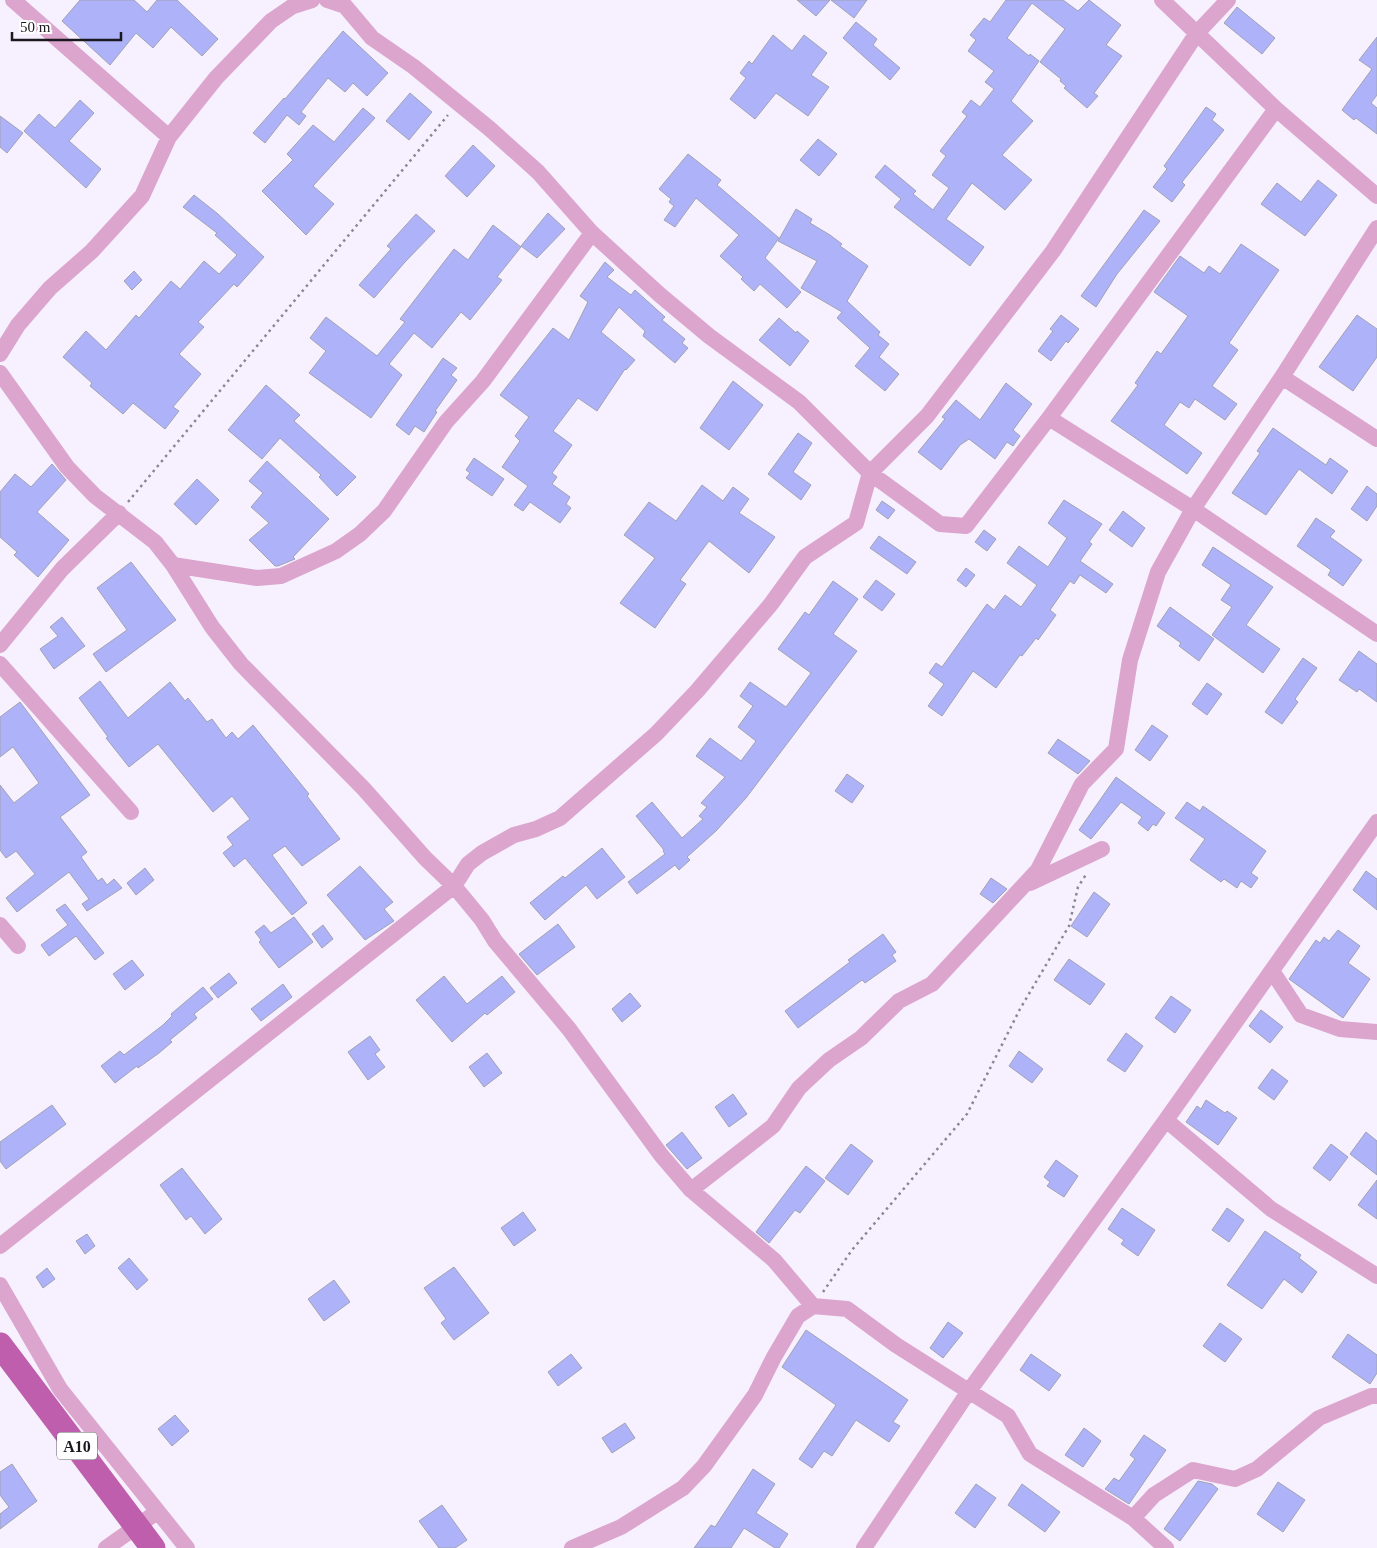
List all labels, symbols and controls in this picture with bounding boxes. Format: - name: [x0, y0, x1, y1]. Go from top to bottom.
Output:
- scale bar: [12, 10, 121, 42]
- text: 50 m: [20, 19, 51, 35]
- road number: A10: [57, 1432, 97, 1460]

